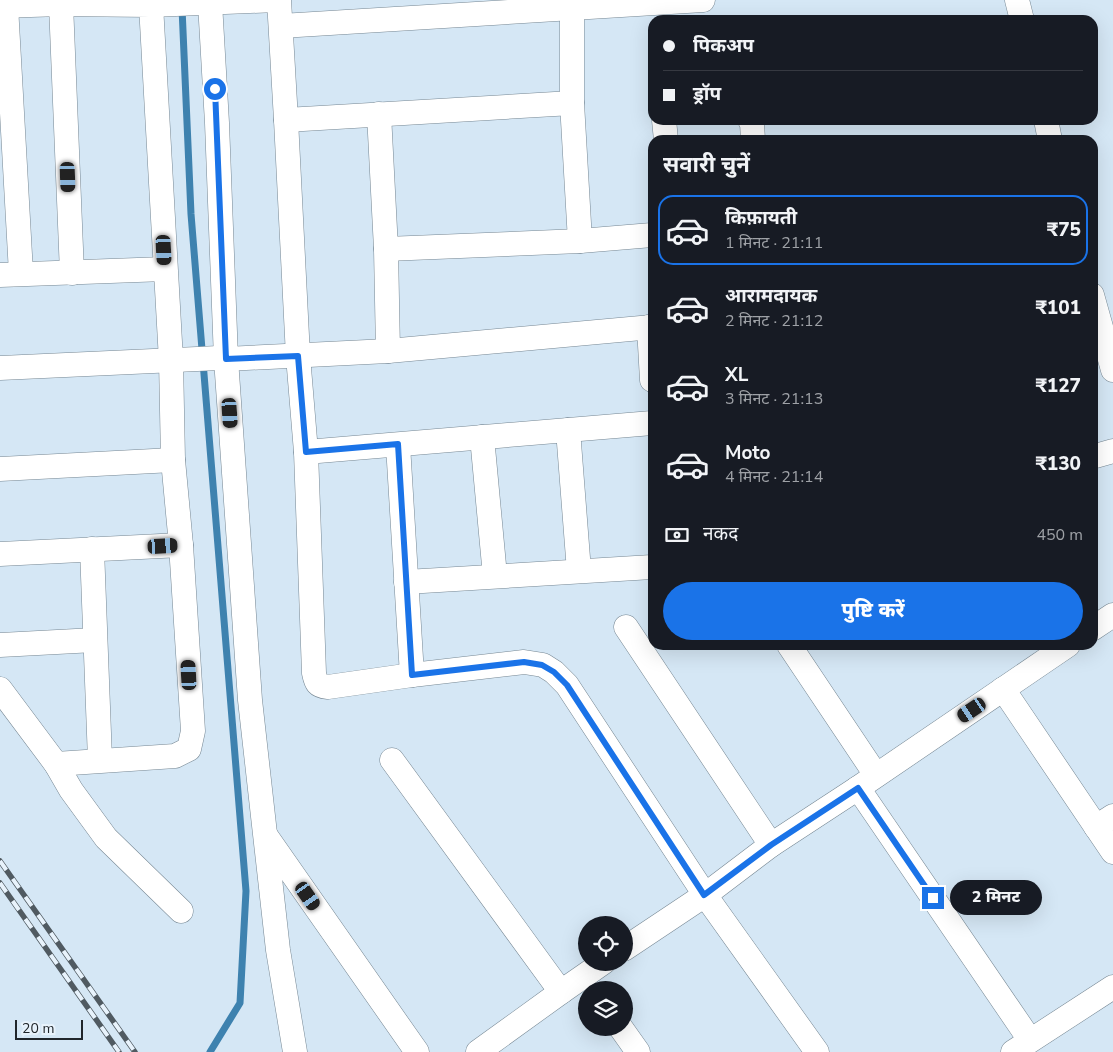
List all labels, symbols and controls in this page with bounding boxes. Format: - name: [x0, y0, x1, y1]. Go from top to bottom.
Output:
- text: पिकअप: [693, 33, 754, 59]
- route start: [204, 78, 226, 100]
- text: ड्रॉप: [693, 81, 721, 107]
- text: सवारी चुनें: [663, 150, 750, 180]
- car: [59, 162, 76, 192]
- text: किफ़ायती: [725, 205, 797, 231]
- icon: car: [665, 208, 710, 253]
- text: ₹75: [1047, 217, 1081, 243]
- text: 1 मिनट · 21:11: [725, 232, 823, 254]
- car: [155, 235, 172, 265]
- text: आरामदायक: [725, 283, 817, 309]
- icon: car: [665, 286, 710, 331]
- text: ₹101: [1035, 295, 1081, 321]
- text: 2 मिनट · 21:12: [725, 310, 823, 332]
- text: XL: [725, 362, 748, 388]
- icon: car: [665, 364, 710, 409]
- text: ₹127: [1035, 373, 1081, 399]
- text: 3 मिनट · 21:13: [725, 388, 823, 410]
- car: [221, 398, 238, 428]
- text: Moto: [725, 440, 771, 466]
- icon: car: [665, 442, 710, 487]
- text: ₹130: [1035, 451, 1081, 477]
- text: 4 मिनट · 21:14: [725, 466, 823, 488]
- icon: cash: [663, 521, 691, 549]
- text: नकद: [703, 521, 738, 547]
- text: 450 m: [1036, 524, 1083, 546]
- car: [147, 538, 178, 554]
- button: पुष्टि करें: [663, 582, 1083, 640]
- car: [180, 660, 197, 690]
- car: [955, 695, 988, 725]
- car: [293, 879, 322, 913]
- callout: 2 मिनट: [950, 880, 1043, 916]
- text: 2 मिनट: [972, 886, 1020, 908]
- route end: [922, 887, 944, 909]
- map controls: [578, 916, 633, 1036]
- button: locate: [578, 916, 633, 971]
- button: layers: [578, 981, 633, 1036]
- scale bar: [15, 1017, 82, 1040]
- text: 20 m: [22, 1019, 54, 1038]

